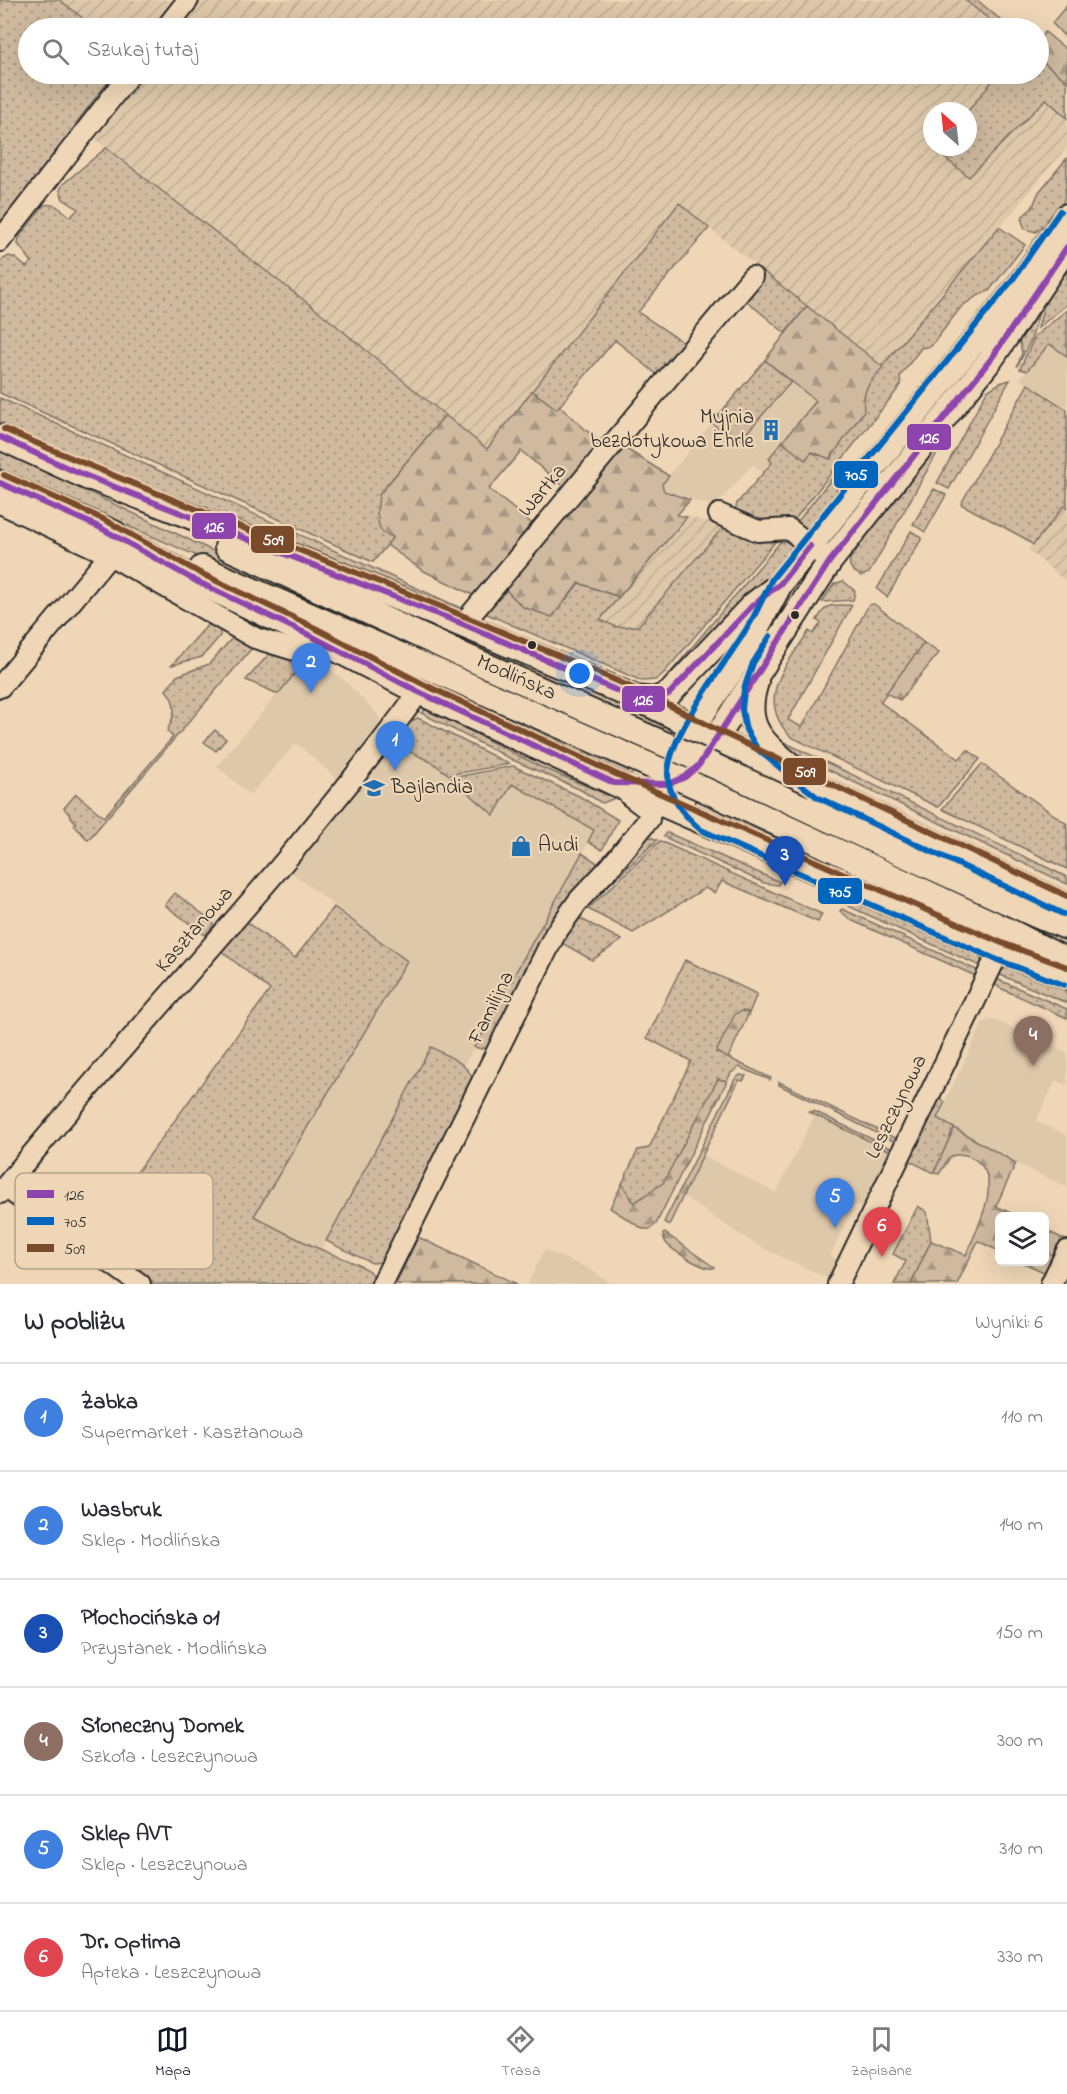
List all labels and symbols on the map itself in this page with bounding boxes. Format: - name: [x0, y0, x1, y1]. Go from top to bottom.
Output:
- north arrow: [923, 102, 977, 156]
- place label: Myjnia bezdotykowa Ehrle: [591, 403, 755, 459]
- building icon: Myjnia bezdotykowa Ehrle: [759, 418, 783, 442]
- line badge: 126: [906, 423, 952, 451]
- text: 126: [919, 427, 940, 451]
- street label: Wartka: [512, 458, 574, 524]
- line badge: 705: [833, 460, 879, 489]
- text: 705: [845, 464, 868, 488]
- line badge: 126: [191, 512, 237, 540]
- text: 126: [204, 516, 225, 540]
- line badge: 509: [250, 525, 295, 554]
- text: 509: [263, 529, 284, 553]
- unlabelled marker: [789, 609, 801, 621]
- unlabelled marker: [526, 639, 538, 651]
- pin: 2: [292, 644, 330, 693]
- street label: Modlińska: [471, 647, 561, 709]
- your location: [565, 659, 594, 688]
- line badge: 126: [621, 685, 666, 713]
- text: 126: [633, 689, 654, 713]
- pin: 1: [376, 722, 414, 771]
- line badge: 509: [782, 757, 827, 786]
- text: 509: [795, 761, 816, 785]
- place label: Bajlandia: [390, 773, 473, 803]
- school or university icon: Bajlandia: [362, 776, 386, 800]
- place label: Audi: [538, 831, 578, 861]
- shop icon: Audi: [509, 834, 533, 858]
- pin: 3: [766, 836, 804, 886]
- line badge: 705: [817, 877, 863, 905]
- street label: Kasztanowa: [149, 880, 241, 980]
- text: 705: [829, 881, 852, 905]
- street label: Familijna: [461, 966, 523, 1051]
- pin: 4: [1014, 1016, 1052, 1066]
- street label: Leszczynowa: [859, 1050, 937, 1165]
- legend: [15, 1173, 213, 1269]
- pin: 5: [816, 1178, 854, 1228]
- text: 126: [64, 1184, 84, 1208]
- pin: 6: [862, 1208, 902, 1257]
- text: 705: [64, 1211, 87, 1235]
- text: 509: [64, 1238, 85, 1262]

